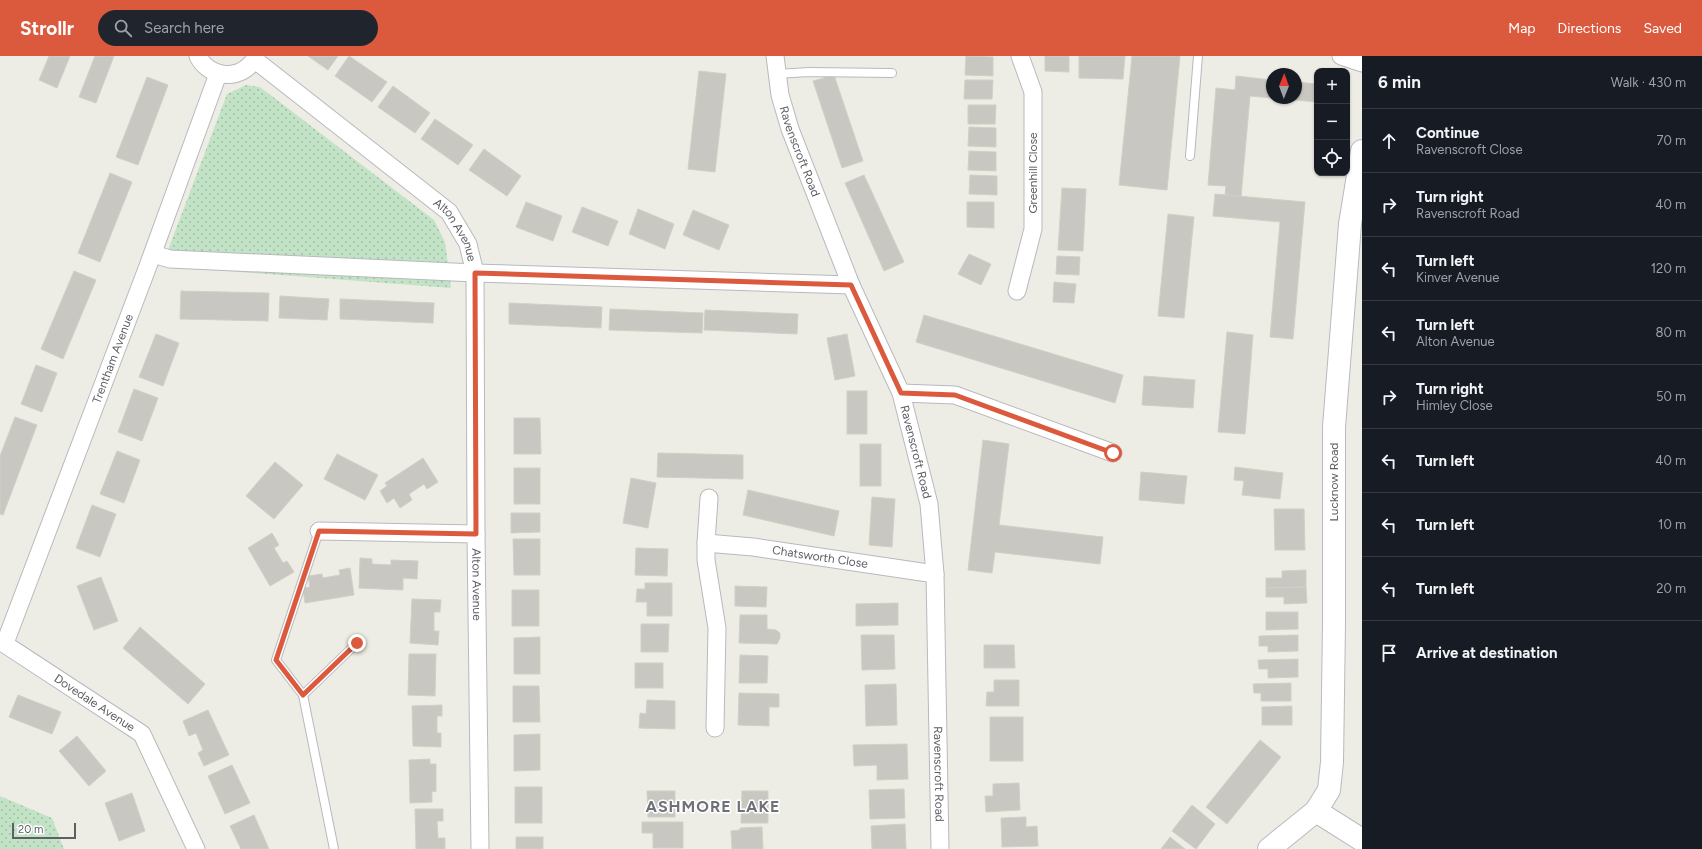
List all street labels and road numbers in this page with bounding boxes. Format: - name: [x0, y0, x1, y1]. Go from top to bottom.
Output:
- street label: Ravenscroft Road: [777, 104, 823, 199]
- street label: Greenhill Close: [1026, 132, 1040, 214]
- street label: Alton Avenue: [431, 196, 479, 263]
- street label: Trentham Avenue: [89, 312, 136, 405]
- street label: Ravenscroft Road: [897, 404, 934, 500]
- street label: Lucknow Road: [1327, 443, 1341, 521]
- street label: Chatsworth Close: [771, 543, 869, 571]
- street label: Alton Avenue: [469, 548, 484, 621]
- street label: Dovedale Avenue: [51, 671, 138, 735]
- street label: Ravenscroft Road: [931, 726, 947, 822]

